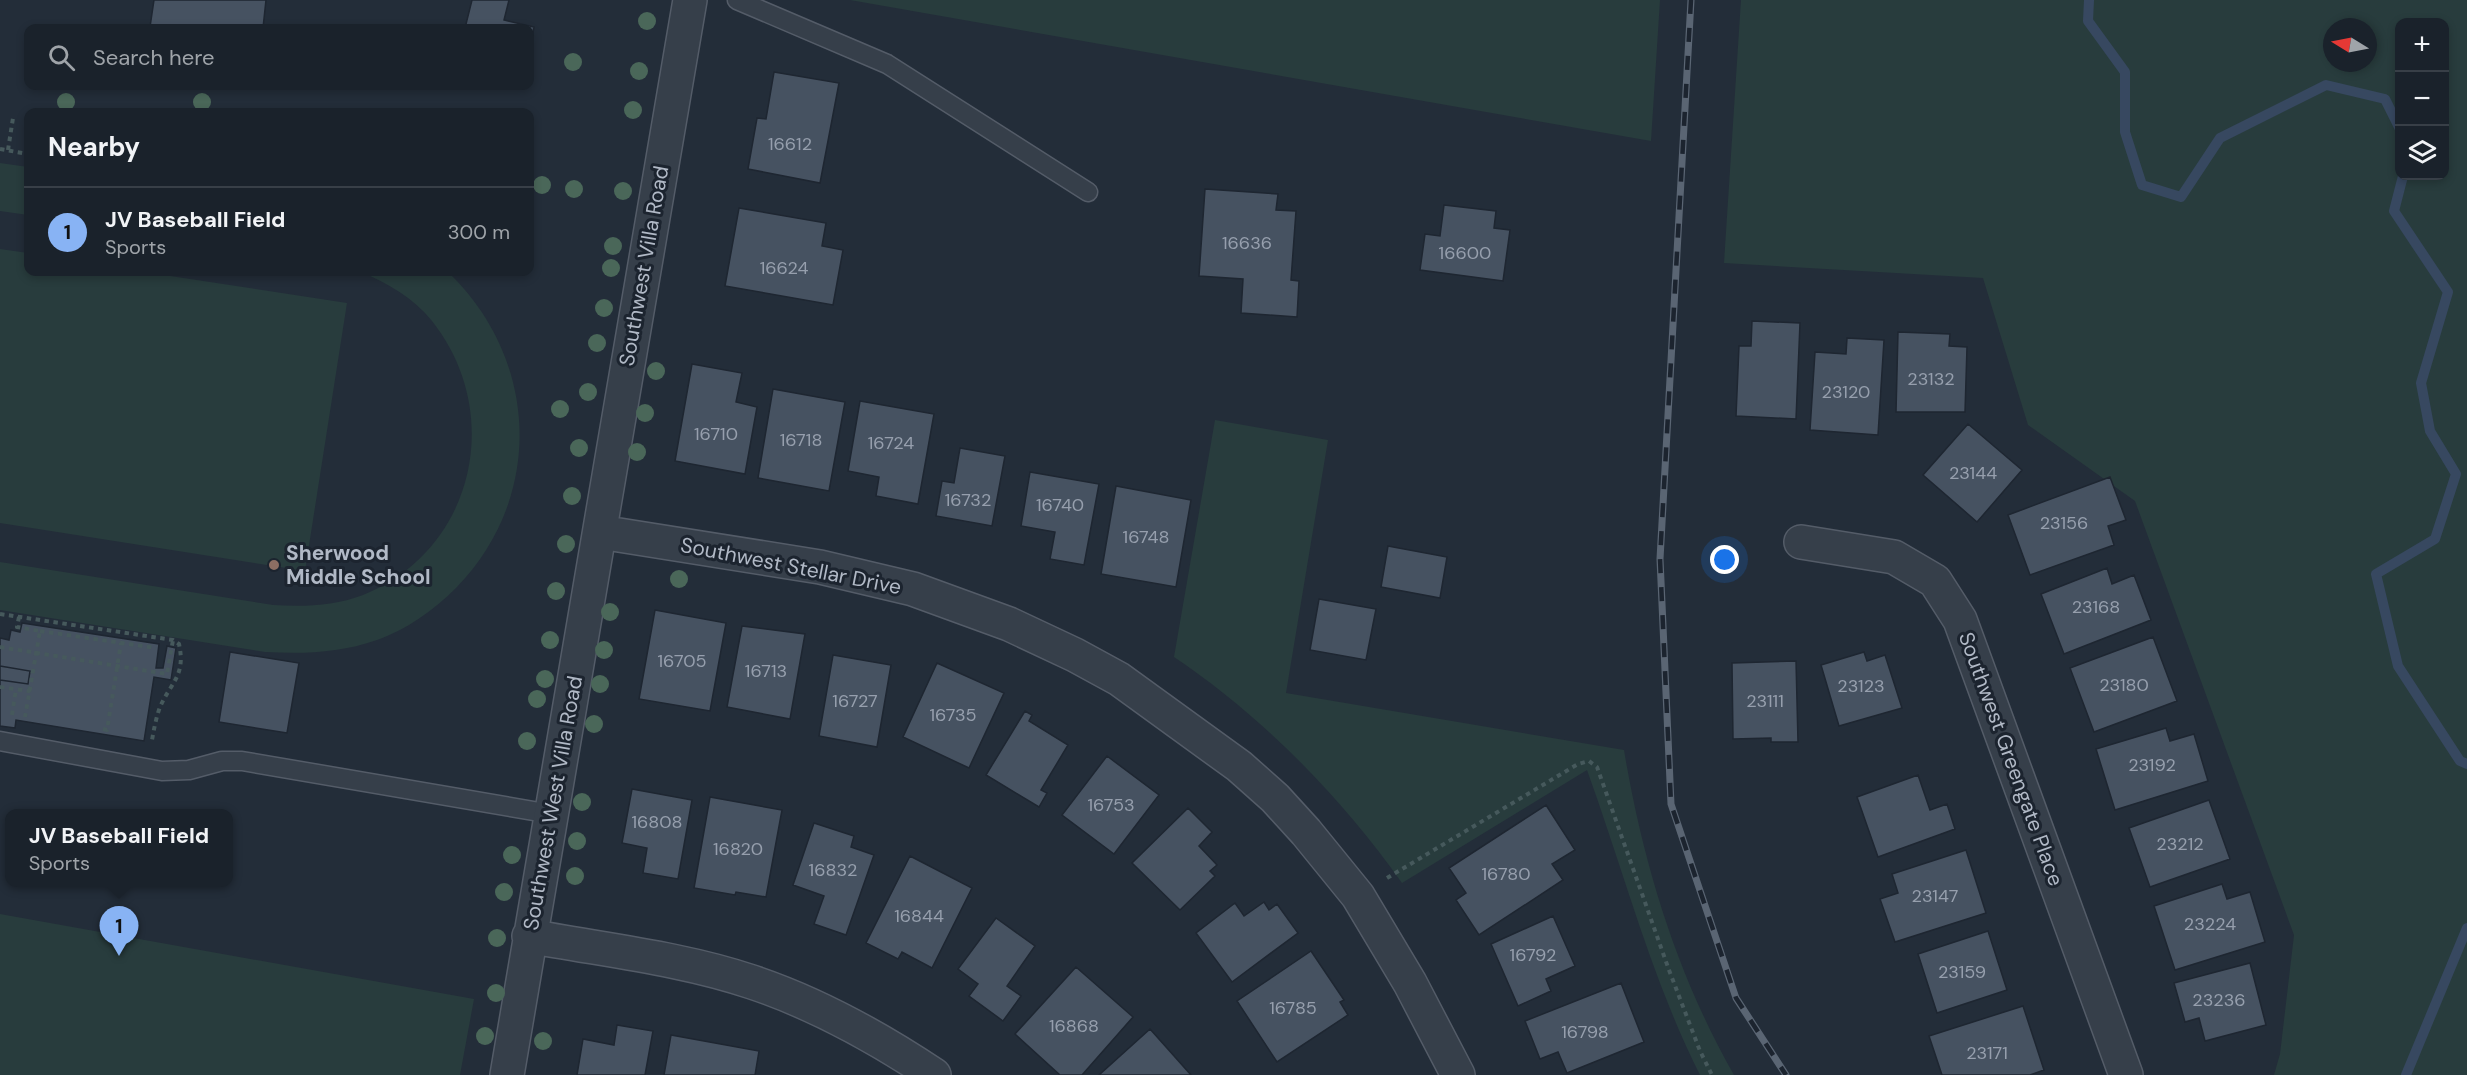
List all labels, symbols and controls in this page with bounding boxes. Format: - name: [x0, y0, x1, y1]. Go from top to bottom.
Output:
- north arrow: [2323, 18, 2377, 72]
- map controls: [2395, 18, 2449, 180]
- button: +: [2395, 18, 2449, 72]
- search box: [24, 24, 534, 90]
- icon: search: [45, 41, 78, 74]
- text: Search here: [93, 43, 214, 72]
- button: −: [2395, 72, 2449, 126]
- button: layers: [2395, 126, 2449, 180]
- text: Nearby: [48, 130, 140, 164]
- house number: 16612: [768, 132, 812, 156]
- street label: Southwest Villa Road: [613, 164, 675, 368]
- text: JV Baseball Field: [105, 205, 286, 234]
- text: 1: [64, 219, 71, 245]
- text: 300 m: [448, 219, 510, 245]
- house number: 16636: [1222, 231, 1272, 255]
- text: Sports: [105, 234, 166, 260]
- house number: 16600: [1439, 241, 1491, 265]
- house number: 16624: [760, 256, 808, 280]
- house number: 23132: [1907, 367, 1955, 391]
- house number: 23120: [1822, 380, 1870, 404]
- house number: 16710: [694, 422, 738, 446]
- house number: 16718: [780, 428, 822, 452]
- house number: 16724: [868, 431, 914, 455]
- house number: 23144: [1949, 461, 1997, 485]
- house number: 16732: [945, 488, 991, 512]
- house number: 16740: [1036, 493, 1084, 517]
- house number: 23156: [2040, 511, 2088, 535]
- house number: 16748: [1123, 525, 1169, 549]
- street label: Southwest Stellar Drive: [678, 531, 904, 601]
- place label: Sherwood Middle School: [286, 539, 431, 591]
- your location: [1710, 545, 1739, 574]
- marker: Sherwood Middle School: [267, 558, 281, 572]
- house number: 23168: [2072, 595, 2120, 619]
- street label: Southwest Greengate Place: [1952, 628, 2070, 890]
- house number: 16705: [657, 649, 707, 673]
- house number: 16713: [745, 659, 787, 683]
- house number: 23180: [2099, 673, 2149, 697]
- street label: Southwest West Villa Road: [517, 674, 589, 932]
- house number: 23123: [1837, 674, 1885, 698]
- house number: 16727: [832, 689, 878, 713]
- house number: 23111: [1746, 689, 1784, 713]
- house number: 16735: [929, 703, 977, 727]
- house number: 23192: [2128, 753, 2176, 777]
- house number: 16753: [1087, 793, 1135, 817]
- popup: [5, 809, 233, 887]
- house number: 16808: [631, 810, 683, 834]
- text: JV Baseball Field: [29, 821, 209, 850]
- house number: 23212: [2156, 832, 2204, 856]
- house number: 16820: [713, 837, 763, 861]
- text: Sports: [29, 850, 90, 876]
- house number: 16832: [809, 858, 857, 882]
- house number: 16780: [1481, 862, 1531, 886]
- house number: 23147: [1912, 884, 1958, 908]
- house number: 16844: [894, 904, 944, 928]
- pin: 1: [100, 906, 138, 956]
- house number: 23224: [2184, 912, 2236, 936]
- house number: 16792: [1510, 943, 1556, 967]
- house number: 23159: [1938, 960, 1986, 984]
- house number: 23236: [2192, 988, 2246, 1012]
- house number: 16785: [1269, 996, 1317, 1020]
- house number: 16868: [1049, 1014, 1099, 1038]
- house number: 16798: [1561, 1020, 1609, 1044]
- house number: 23171: [1966, 1041, 2008, 1065]

